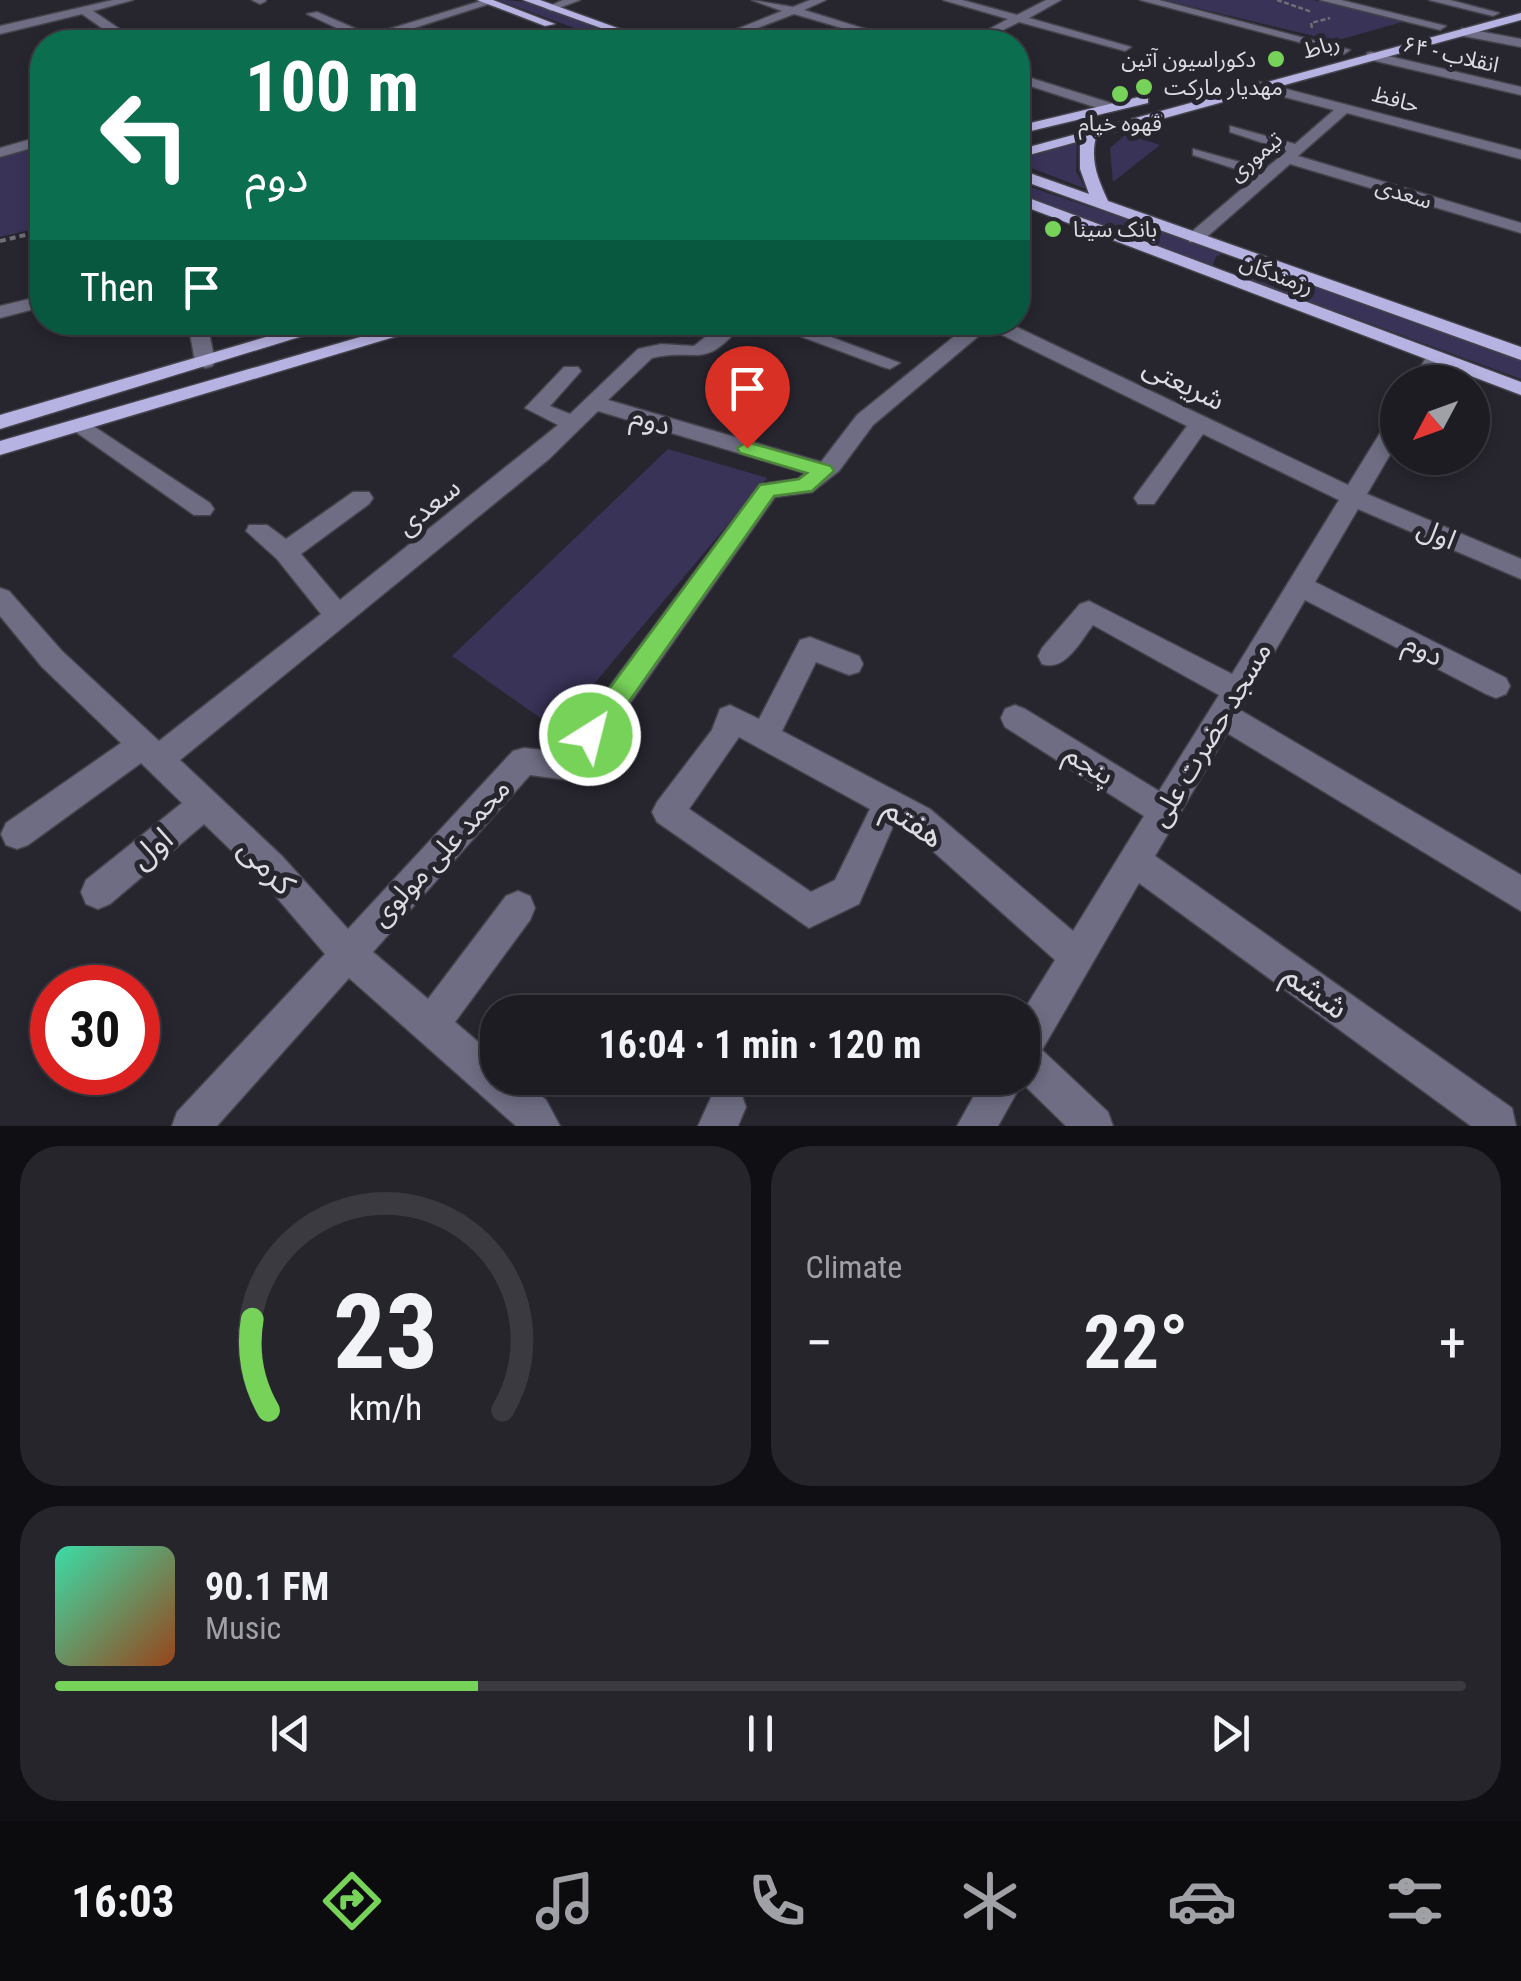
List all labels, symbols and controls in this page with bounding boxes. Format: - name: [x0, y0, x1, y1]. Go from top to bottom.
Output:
- street label: رباط: [1300, 30, 1343, 64]
- street label: انقلاب - ۶۴: [1400, 31, 1501, 78]
- text: 100 m: [245, 46, 419, 128]
- place label: دکوراسیون آتین: [1121, 47, 1256, 73]
- marker: دکوراسیون آتین: [1265, 48, 1287, 70]
- icon: left: [80, 70, 210, 200]
- place label: مهدیار مارکت: [1164, 75, 1283, 101]
- marker: مهدیار مارکت: [1133, 76, 1155, 98]
- street label: حافظ: [1370, 81, 1422, 118]
- marker: قهوه خیام: [1109, 83, 1131, 105]
- place label: قهوه خیام: [1078, 111, 1162, 140]
- street label: تیموری: [1223, 126, 1288, 187]
- text: دوم: [245, 150, 308, 203]
- street label: سعدی: [1373, 173, 1435, 214]
- place label: بانک سینا: [1073, 217, 1157, 242]
- marker: بانک سینا: [1042, 218, 1064, 240]
- street label: رزمندگان: [1236, 249, 1317, 301]
- icon: arrive: [174, 260, 229, 315]
- text: Then: [80, 266, 154, 310]
- pin: [705, 346, 790, 449]
- street label: شریعتی: [1138, 350, 1230, 417]
- icon: arrive: [720, 361, 775, 416]
- north arrow: [1380, 365, 1490, 475]
- map controls: [1380, 365, 1490, 475]
- street label: دوم: [626, 399, 675, 446]
- street label: سعدی: [390, 471, 467, 542]
- street label: اول: [1413, 511, 1461, 556]
- street label: دوم: [1397, 626, 1449, 677]
- street label: مسجد حضرت علی: [1142, 636, 1278, 832]
- position arrow: [538, 683, 642, 787]
- street label: پنجم: [1056, 737, 1120, 796]
- street label: محمد علی مولوی: [364, 772, 517, 933]
- street label: هفتم: [874, 788, 951, 860]
- street label: اول: [122, 819, 180, 877]
- street label: کرمی: [231, 829, 304, 903]
- street label: ششم: [1273, 955, 1356, 1031]
- speed limit sign: 30: [30, 965, 160, 1095]
- text: 16:04 · 1 min · 120 m: [599, 1023, 921, 1067]
- text: Climate: [806, 1248, 902, 1286]
- text: 23: [333, 1272, 438, 1393]
- text: 22°: [1083, 1298, 1188, 1386]
- text: −: [806, 1311, 833, 1375]
- text: +: [1439, 1311, 1466, 1375]
- text: km/h: [348, 1387, 422, 1429]
- text: 90.1 FM: [205, 1565, 329, 1609]
- text: Music: [205, 1609, 281, 1647]
- icon: previous: [263, 1706, 318, 1761]
- icon: pause: [733, 1706, 788, 1761]
- icon: next: [1203, 1706, 1258, 1761]
- icon: directions: [317, 1866, 387, 1936]
- icon: music: [530, 1866, 600, 1936]
- icon: phone: [742, 1866, 812, 1936]
- icon: climate: [955, 1866, 1025, 1936]
- icon: car: [1167, 1866, 1237, 1936]
- icon: filters: [1380, 1866, 1450, 1936]
- text: 16:03: [71, 1875, 175, 1928]

